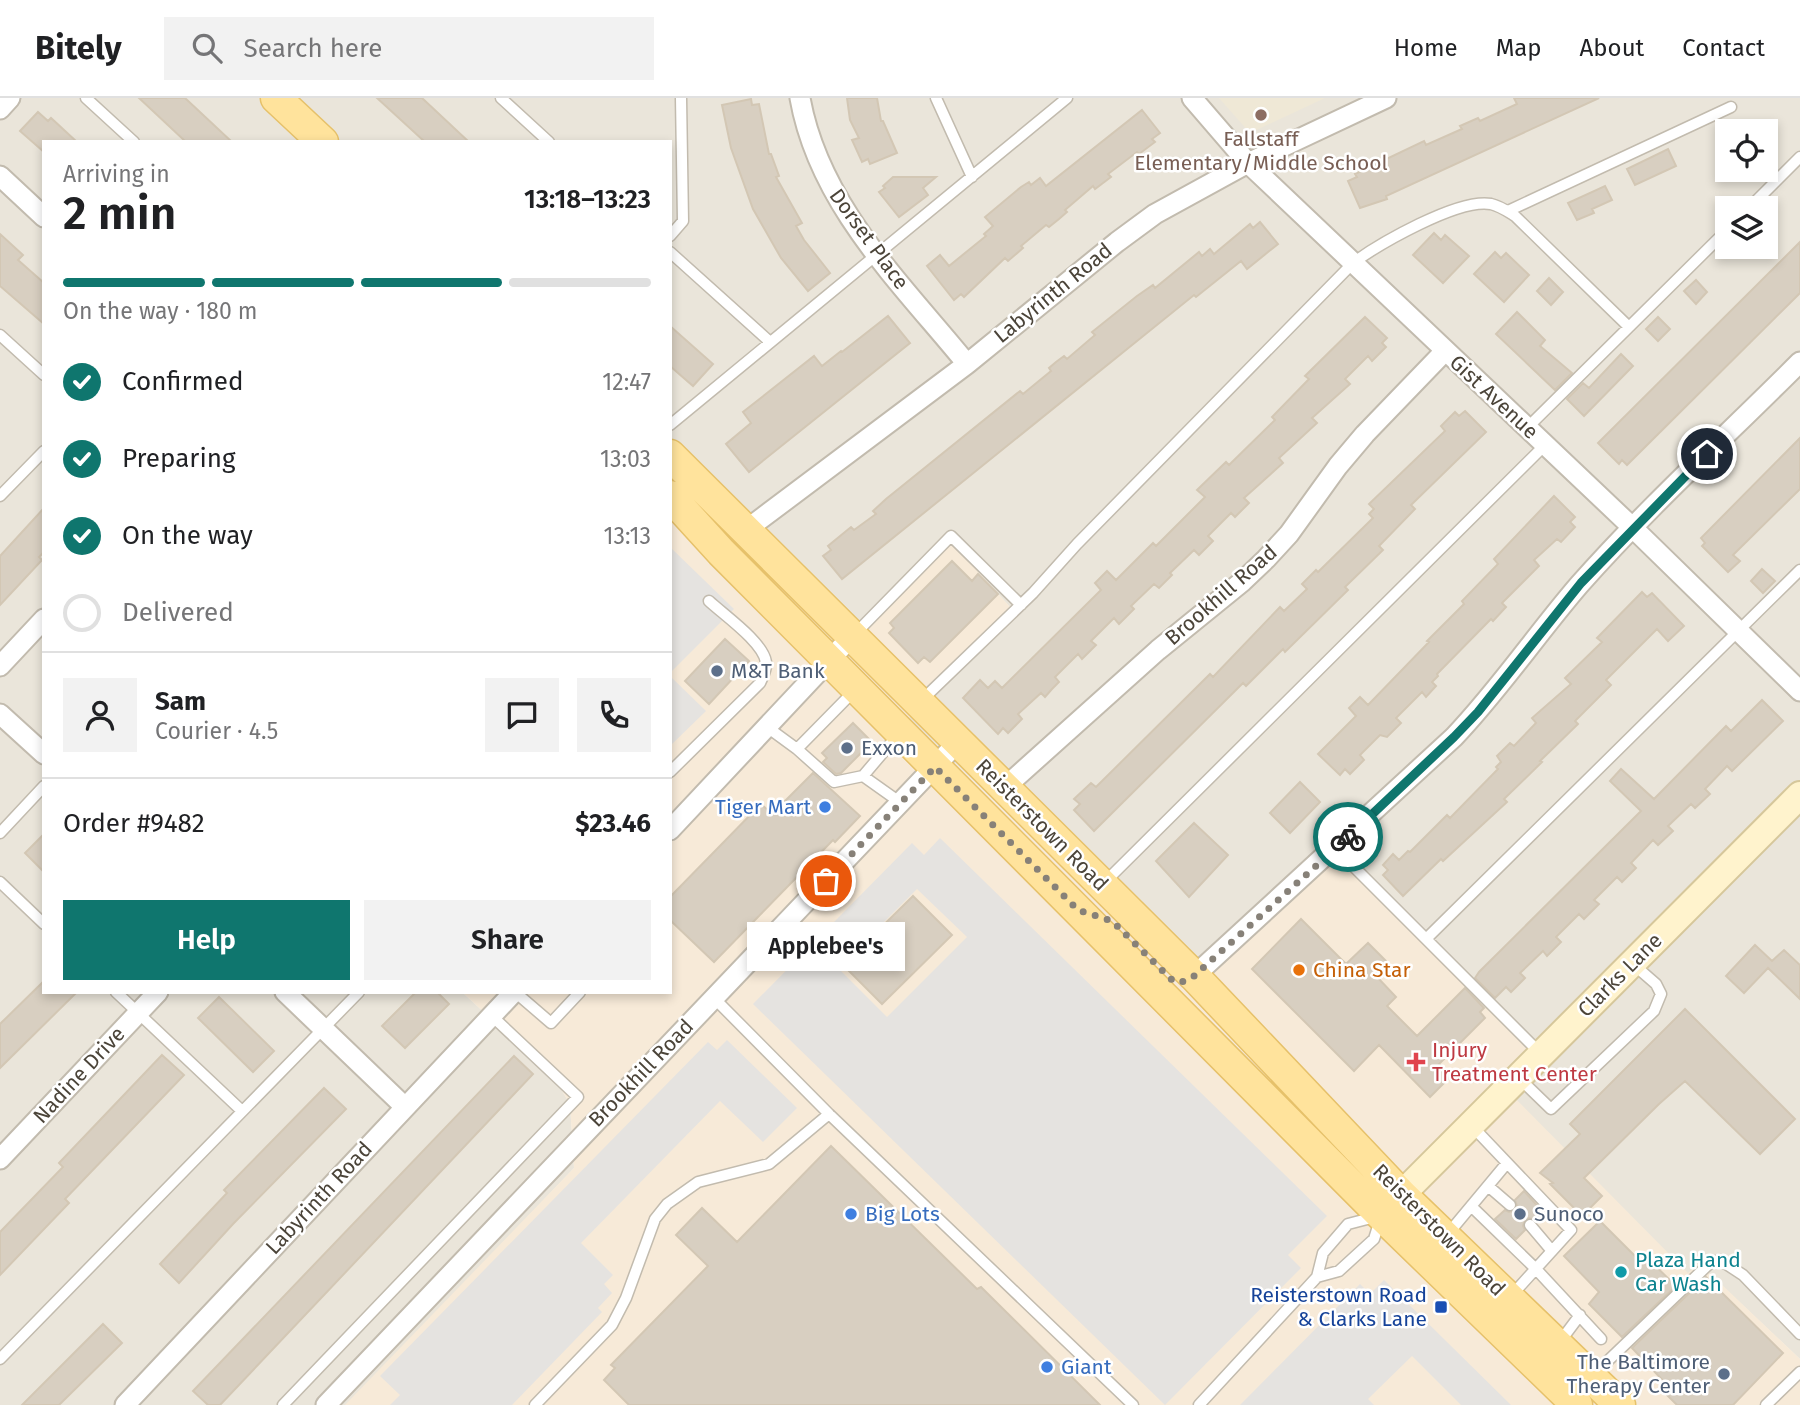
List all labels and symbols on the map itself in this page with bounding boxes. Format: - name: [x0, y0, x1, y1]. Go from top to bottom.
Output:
- marker: Fallstaff Elementary/Middle School: [1253, 107, 1269, 123]
- place label: Fallstaff Elementary/Middle School: [1134, 126, 1388, 176]
- street label: Dorset Place: [824, 183, 914, 295]
- street label: Labyrinth Road: [989, 237, 1117, 349]
- street label: Gist Avenue: [1444, 349, 1544, 445]
- pin: [1677, 424, 1737, 484]
- street label: Brookhill Road: [1160, 539, 1282, 651]
- place label: M&T Bank: [731, 658, 825, 684]
- marker: M&T Bank: [709, 663, 725, 679]
- place label: Exxon: [861, 735, 917, 761]
- marker: Exxon: [839, 740, 855, 756]
- street label: Reisterstown Road: [970, 753, 1114, 897]
- place label: Tiger Mart: [715, 794, 811, 820]
- marker: Tiger Mart: [817, 799, 833, 815]
- courier: [1313, 802, 1383, 872]
- pin: [796, 851, 856, 911]
- callout: Applebee's: [747, 923, 905, 972]
- street label: Clarks Lane: [1572, 927, 1668, 1023]
- place label: China Star: [1313, 957, 1410, 983]
- marker: China Star: [1291, 962, 1307, 978]
- street label: Brookhill Road: [583, 1014, 699, 1132]
- street label: Nadine Drive: [28, 1021, 130, 1129]
- place label: Injury Treatment Center: [1432, 1037, 1597, 1087]
- marker: Injury Treatment Center: [1406, 1052, 1426, 1072]
- street label: Labyrinth Road: [260, 1136, 378, 1260]
- street label: Reisterstown Road: [1367, 1158, 1511, 1302]
- place label: Big Lots: [865, 1201, 940, 1227]
- place label: Sunoco: [1534, 1201, 1604, 1227]
- marker: Big Lots: [843, 1206, 859, 1222]
- marker: Sunoco: [1512, 1206, 1528, 1222]
- place label: Plaza Hand Car Wash: [1635, 1247, 1741, 1297]
- marker: Plaza Hand Car Wash: [1613, 1264, 1629, 1280]
- place label: Reisterstown Road & Clarks Lane: [1250, 1282, 1427, 1332]
- marker: Reisterstown Road & Clarks Lane: [1433, 1299, 1449, 1315]
- place label: The Baltimore Therapy Center: [1566, 1349, 1710, 1399]
- place label: Giant: [1061, 1354, 1112, 1380]
- marker: Giant: [1039, 1359, 1055, 1375]
- marker: The Baltimore Therapy Center: [1716, 1366, 1732, 1382]

